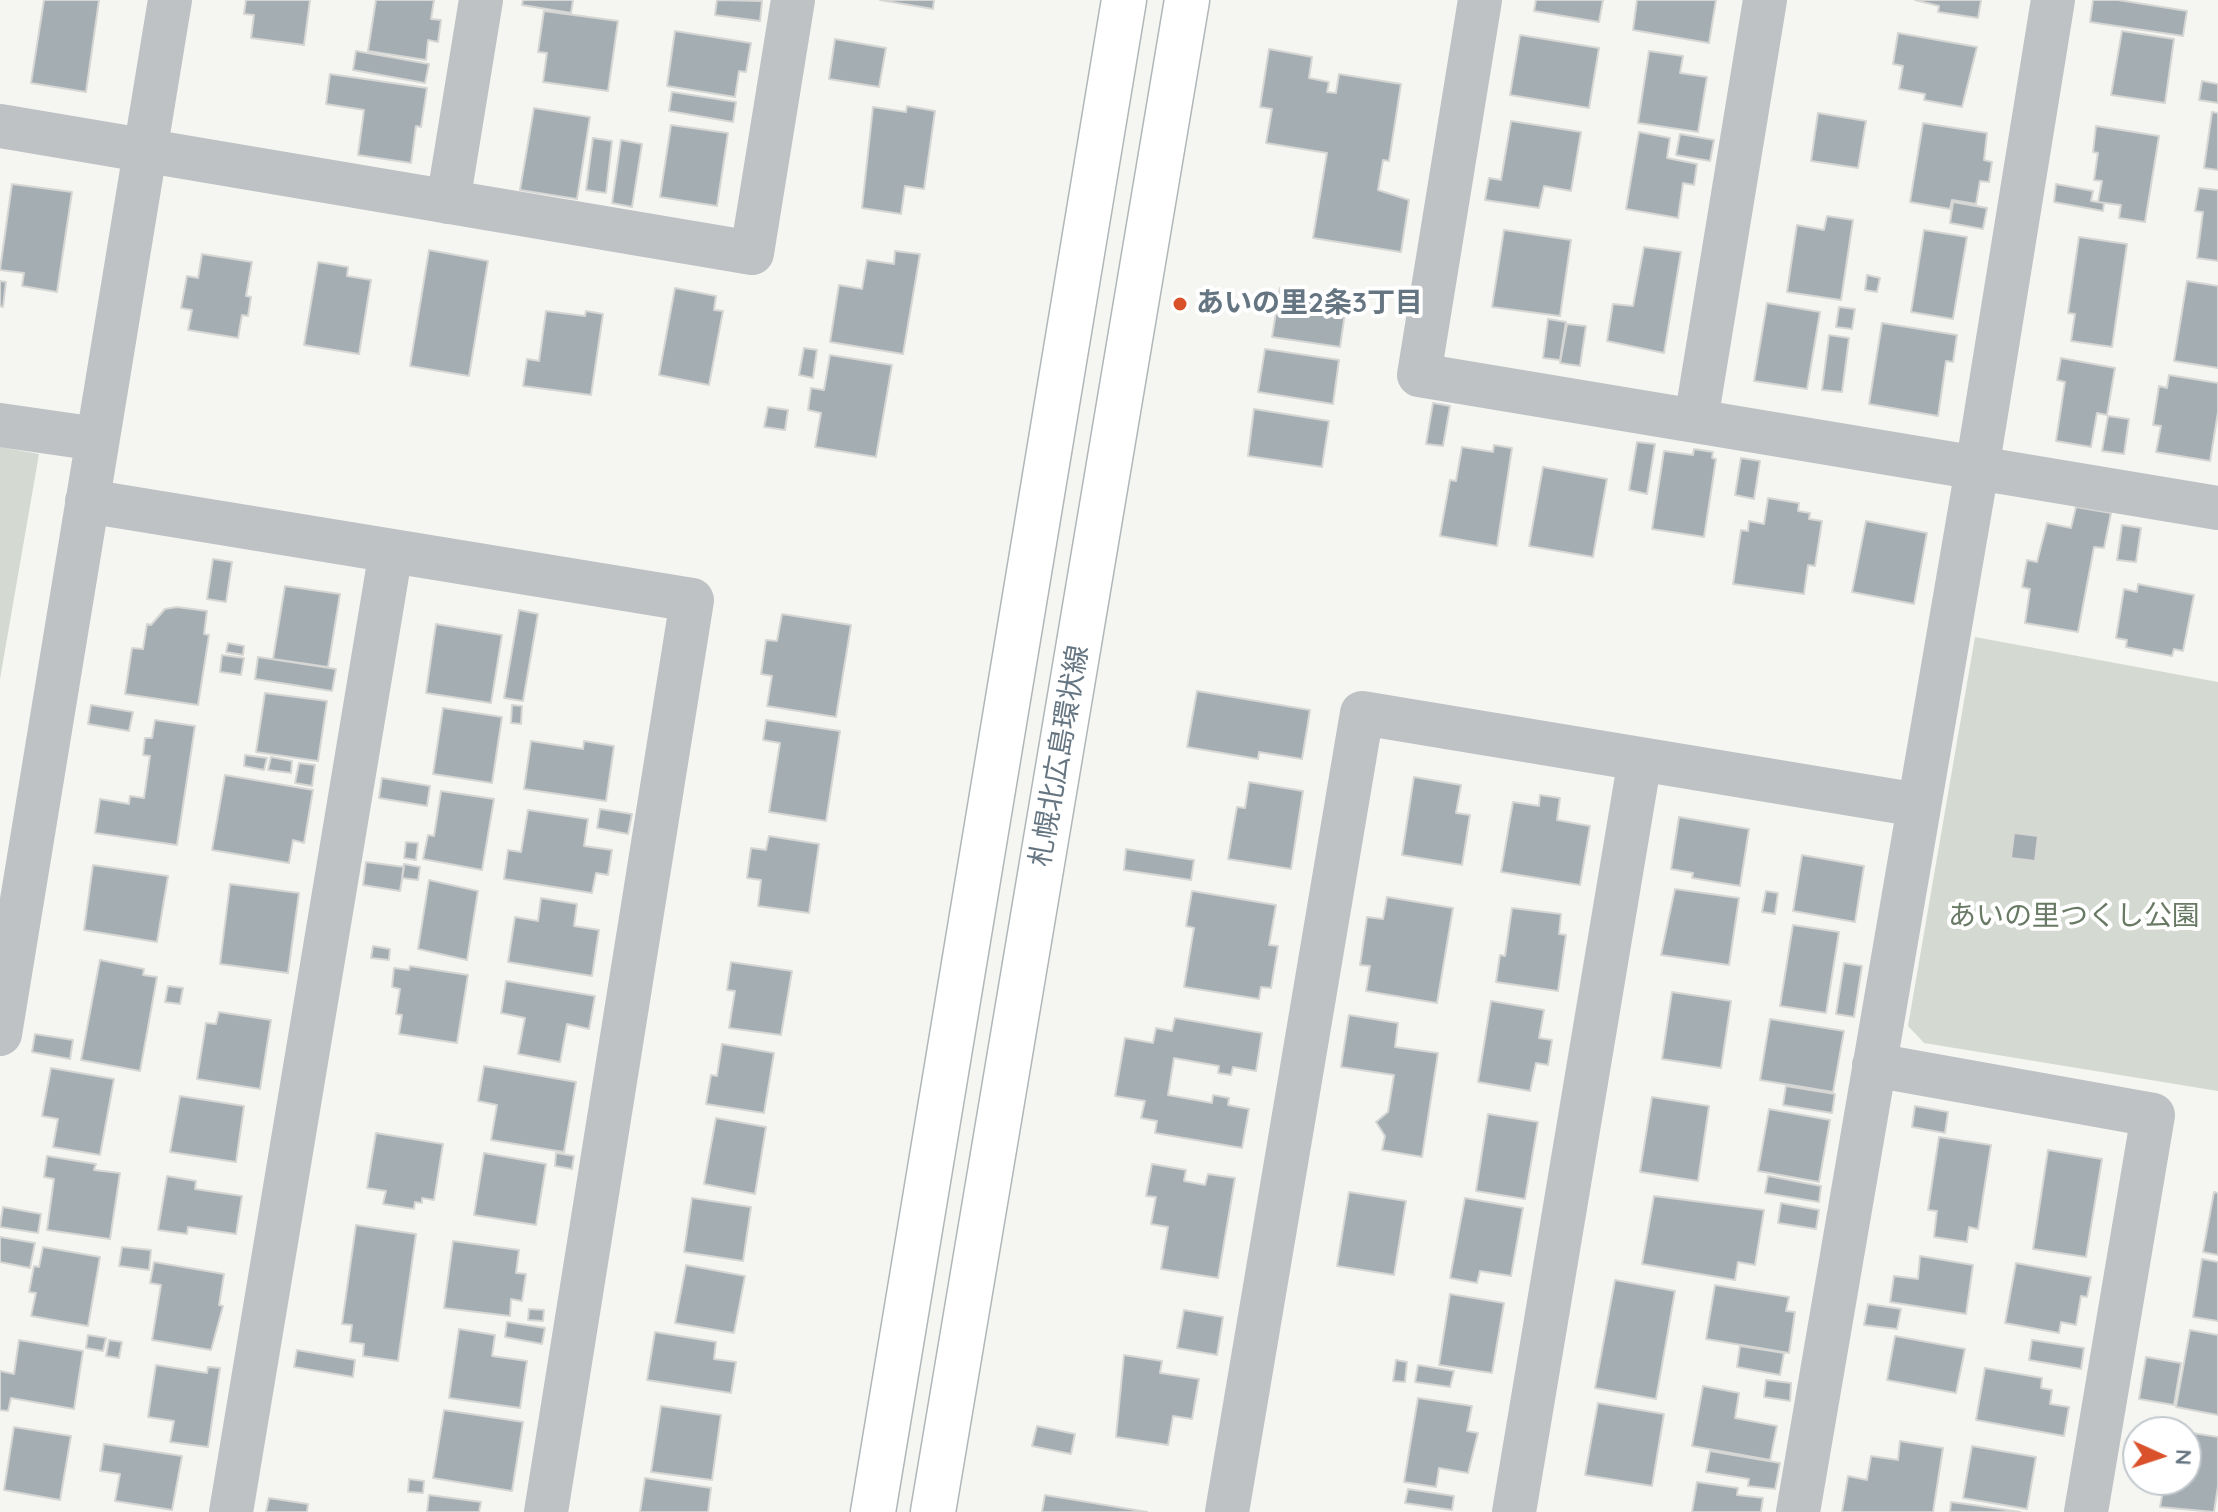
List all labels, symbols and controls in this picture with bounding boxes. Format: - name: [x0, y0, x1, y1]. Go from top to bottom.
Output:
- place label: あいの里2条3丁目: [1196, 287, 1423, 321]
- marker: あいの里2条3丁目: [1171, 295, 1189, 313]
- street label: 札幌北広島環状線: [1024, 643, 1096, 869]
- park label: あいの里つくし公園: [1948, 900, 2200, 934]
- north arrow: [2122, 1416, 2202, 1496]
- text: N: [2170, 1448, 2198, 1466]

